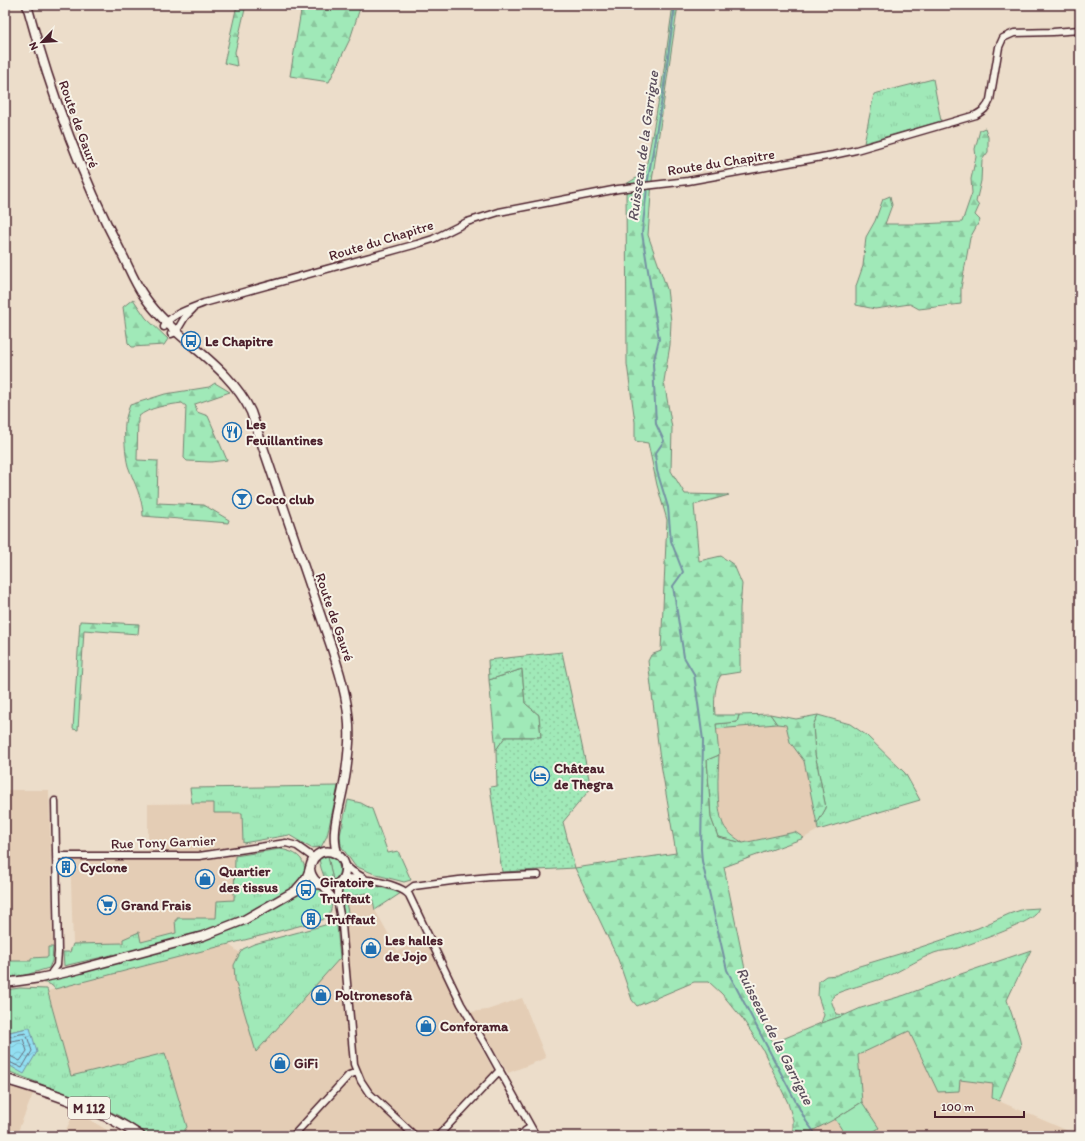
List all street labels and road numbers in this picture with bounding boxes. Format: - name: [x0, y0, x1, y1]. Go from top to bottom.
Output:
- street label: Route de Gauré: [55, 78, 102, 171]
- street label: Route du Chapitre: [666, 146, 776, 179]
- street label: Route du Chapitre: [327, 216, 436, 264]
- street label: Route de Gauré: [311, 571, 358, 664]
- street label: Rue Tony Garnier: [110, 832, 216, 853]
- road number: M 112: [68, 1097, 110, 1119]

